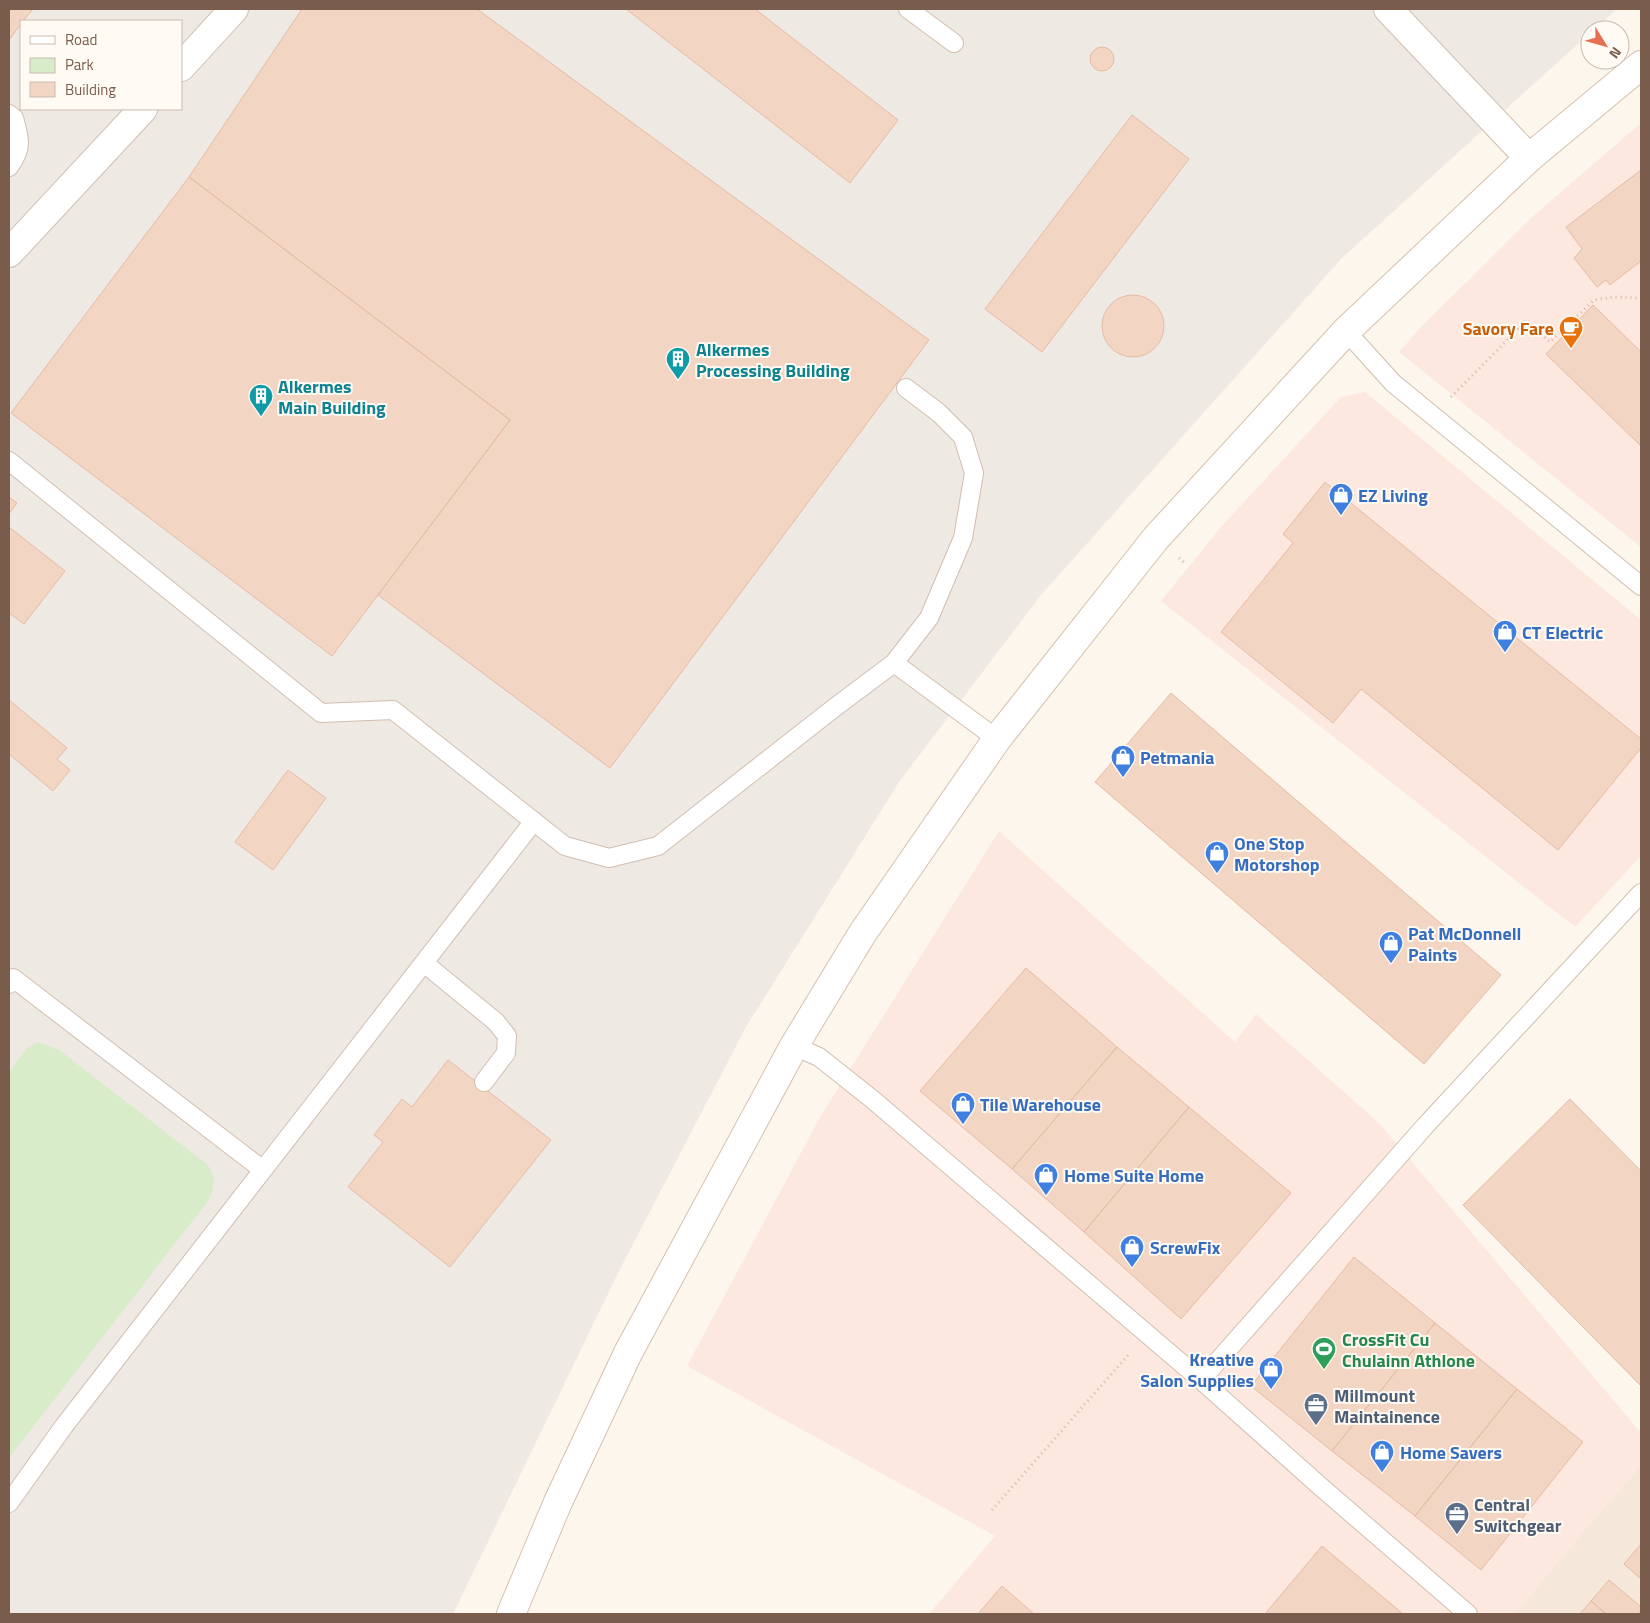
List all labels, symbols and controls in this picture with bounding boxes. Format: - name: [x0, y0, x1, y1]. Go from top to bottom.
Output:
- legend: [20, 20, 182, 110]
- north arrow: [1580, 20, 1630, 70]
- text: Road: [65, 28, 97, 51]
- text: N: [1604, 43, 1627, 63]
- text: Park: [65, 53, 94, 76]
- text: Building: [65, 78, 116, 101]
- place label: Savory Fare: [1463, 315, 1554, 342]
- cafe icon: Savory Fare: [1558, 315, 1584, 349]
- place label: Alkermes Processing Building: [696, 336, 850, 384]
- building icon: Alkermes Processing Building: [665, 346, 691, 380]
- place label: Alkermes Main Building: [278, 373, 386, 421]
- building icon: Alkermes Main Building: [248, 383, 274, 417]
- shop icon: EZ Living: [1328, 482, 1354, 516]
- place label: EZ Living: [1358, 482, 1428, 509]
- shop icon: CT Electric: [1492, 619, 1518, 653]
- place label: CT Electric: [1522, 619, 1603, 646]
- shop icon: Petmania: [1110, 744, 1136, 778]
- place label: Petmania: [1140, 744, 1214, 771]
- place label: One Stop Motorshop: [1234, 830, 1320, 878]
- shop icon: One Stop Motorshop: [1204, 840, 1230, 874]
- place label: Pat McDonnell Paints: [1408, 920, 1521, 968]
- shop icon: Pat McDonnell Paints: [1378, 930, 1404, 964]
- shop icon: Tile Warehouse: [950, 1091, 976, 1125]
- place label: Tile Warehouse: [980, 1091, 1101, 1118]
- shop icon: Home Suite Home: [1033, 1162, 1059, 1196]
- place label: Home Suite Home: [1064, 1162, 1204, 1189]
- shop icon: ScrewFix: [1119, 1234, 1145, 1268]
- place label: ScrewFix: [1150, 1234, 1221, 1261]
- place label: CrossFit Cu Chulainn Athlone: [1342, 1326, 1475, 1374]
- sports icon: CrossFit Cu Chulainn Athlone: [1311, 1336, 1337, 1370]
- place label: Kreative Salon Supplies: [1140, 1346, 1254, 1394]
- shop icon: Kreative Salon Supplies: [1258, 1356, 1284, 1390]
- place label: Millmount Maintainence: [1334, 1382, 1440, 1430]
- office icon: Millmount Maintainence: [1303, 1392, 1329, 1426]
- shop icon: Home Savers: [1369, 1439, 1395, 1473]
- place label: Home Savers: [1400, 1439, 1502, 1466]
- place label: Central Switchgear: [1474, 1491, 1562, 1539]
- office icon: Central Switchgear: [1444, 1501, 1470, 1535]

